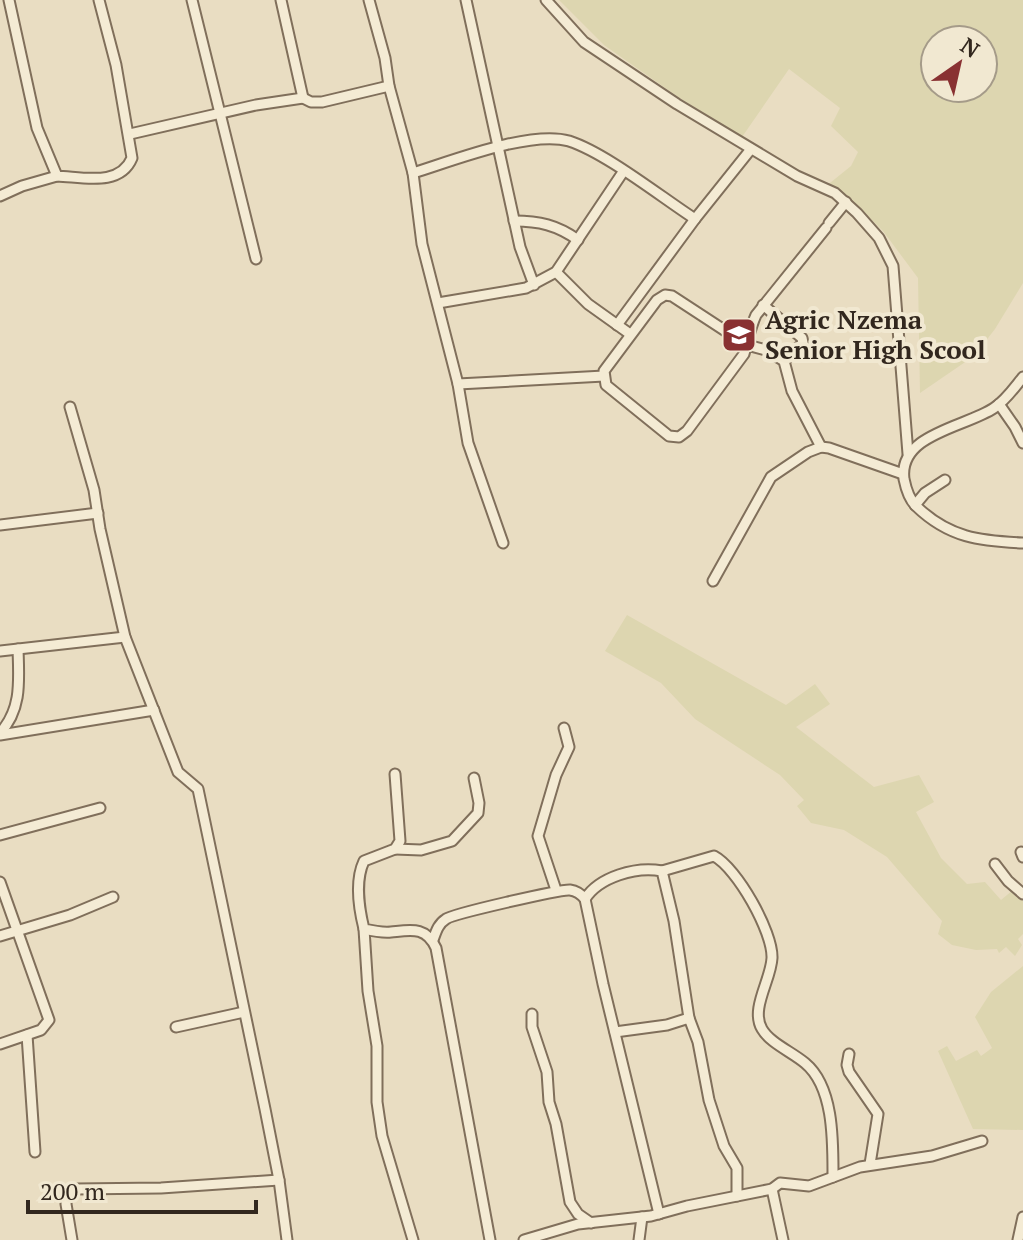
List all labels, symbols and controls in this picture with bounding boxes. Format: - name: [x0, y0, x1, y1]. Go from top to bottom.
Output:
- north arrow: [919, 24, 999, 104]
- text: N: [955, 30, 986, 64]
- place label: Agric Nzema Senior High Scool: [765, 302, 986, 366]
- school or university icon: Agric Nzema Senior High Scool: [720, 316, 758, 354]
- scale bar: [28, 1164, 256, 1214]
- text: 200 m: [40, 1175, 105, 1207]

